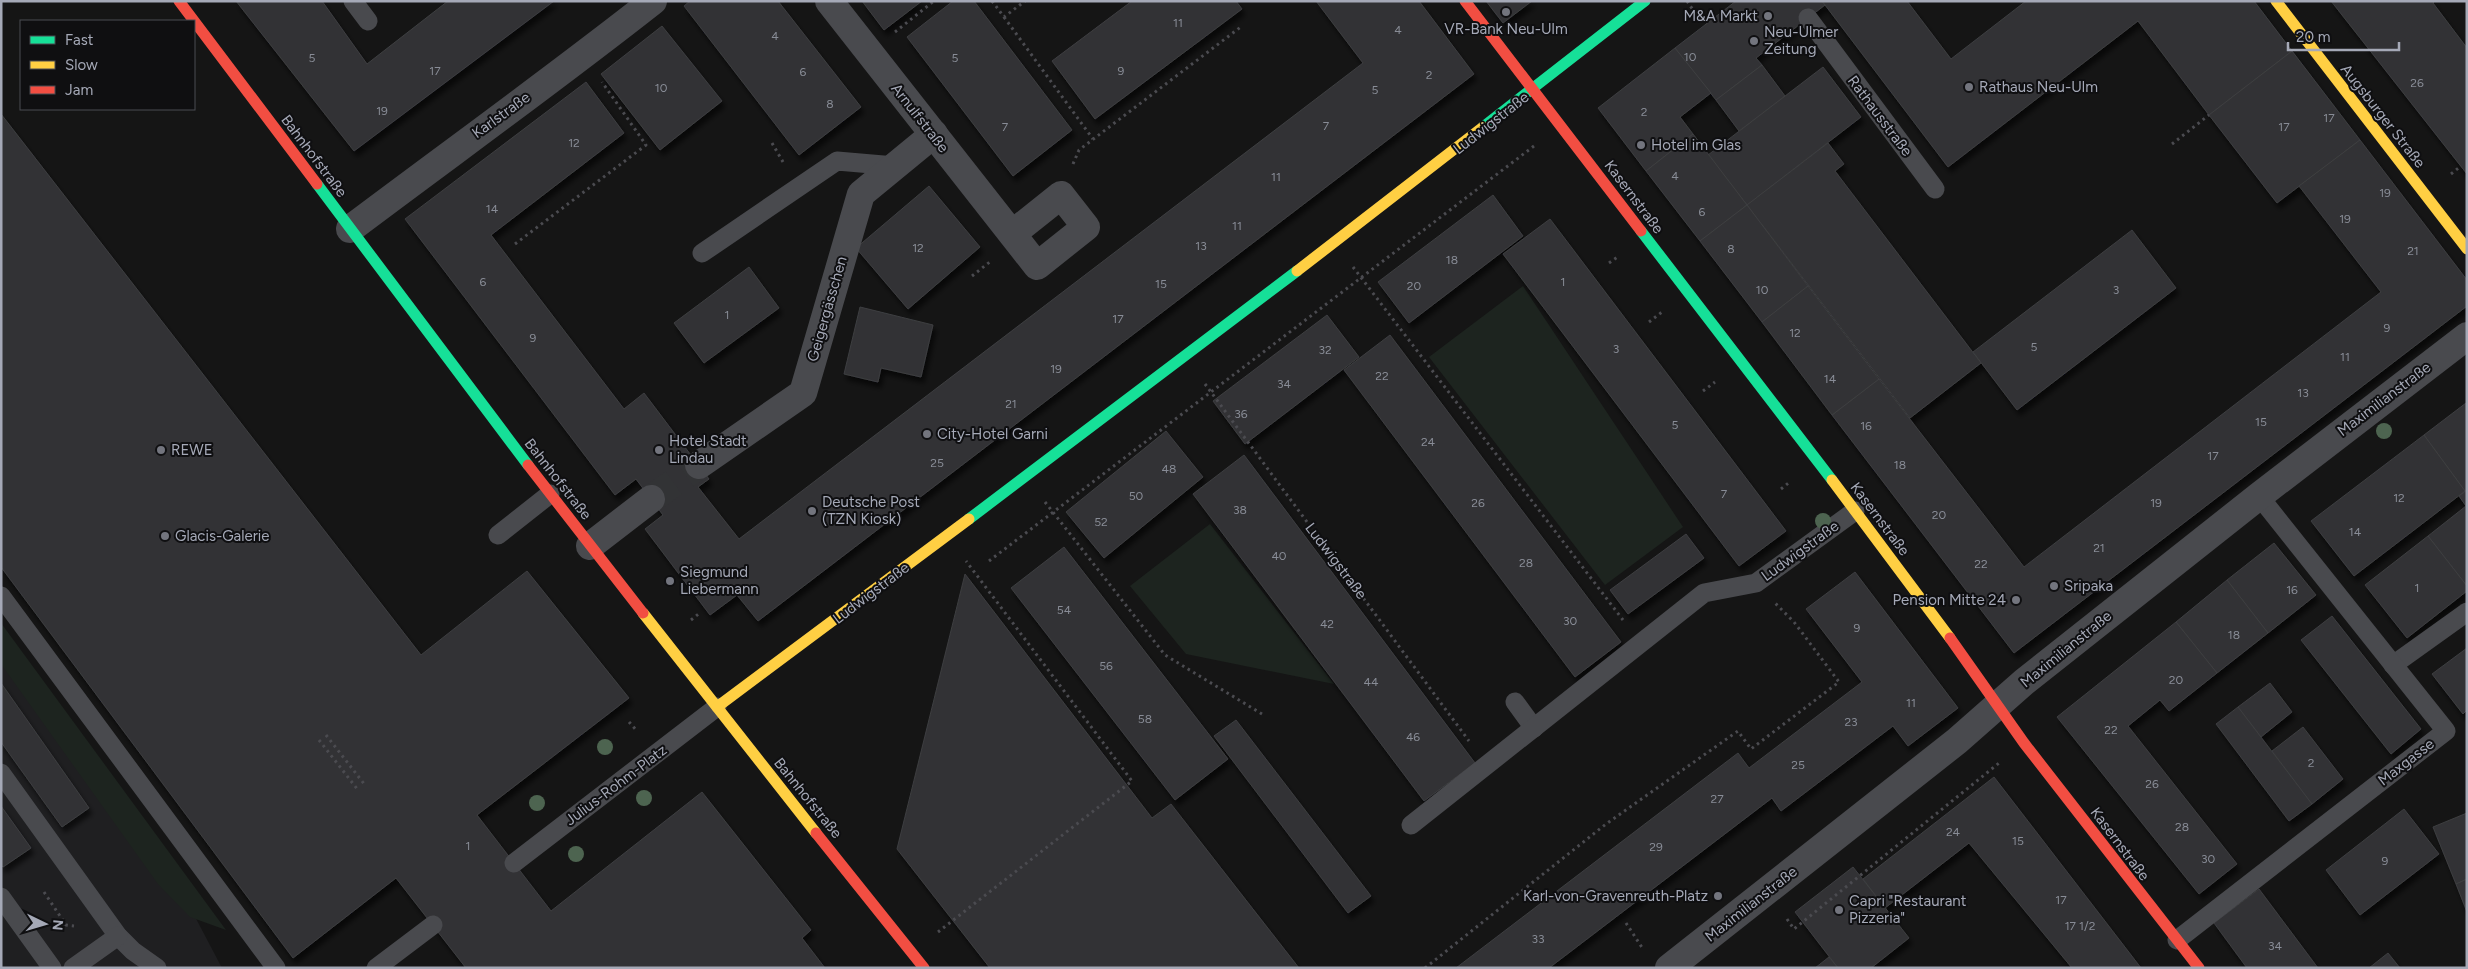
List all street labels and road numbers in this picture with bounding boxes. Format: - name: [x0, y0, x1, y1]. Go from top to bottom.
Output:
- street label: Augsburger Straße: [2337, 61, 2429, 171]
- street label: Rathausstraße: [1844, 72, 1916, 160]
- street label: Arnulfstraße: [887, 80, 953, 156]
- street label: Karlstraße: [469, 88, 533, 142]
- street label: Ludwigstraße: [1450, 88, 1532, 158]
- street label: Bahnhofstraße: [277, 111, 351, 201]
- street label: Kasernstraße: [1601, 157, 1667, 237]
- street label: Geigergässchen: [803, 254, 851, 364]
- street label: Maximilianstraße: [2334, 358, 2434, 440]
- street label: Bahnhofstraße: [521, 435, 595, 523]
- street label: Kasernstraße: [1847, 479, 1913, 559]
- street label: Ludwigstraße: [1758, 517, 1842, 585]
- street label: Ludwigstraße: [1301, 519, 1371, 603]
- street label: Ludwigstraße: [829, 558, 913, 628]
- street label: Maximilianstraße: [2017, 607, 2115, 691]
- street label: Maxgasse: [2374, 735, 2438, 789]
- street label: Julius-Rohm-Platz: [562, 741, 670, 829]
- street label: Bahnhofstraße: [770, 754, 846, 842]
- street label: Kasernstraße: [2087, 804, 2153, 884]
- street label: Maximilianstraße: [1701, 862, 1801, 946]

